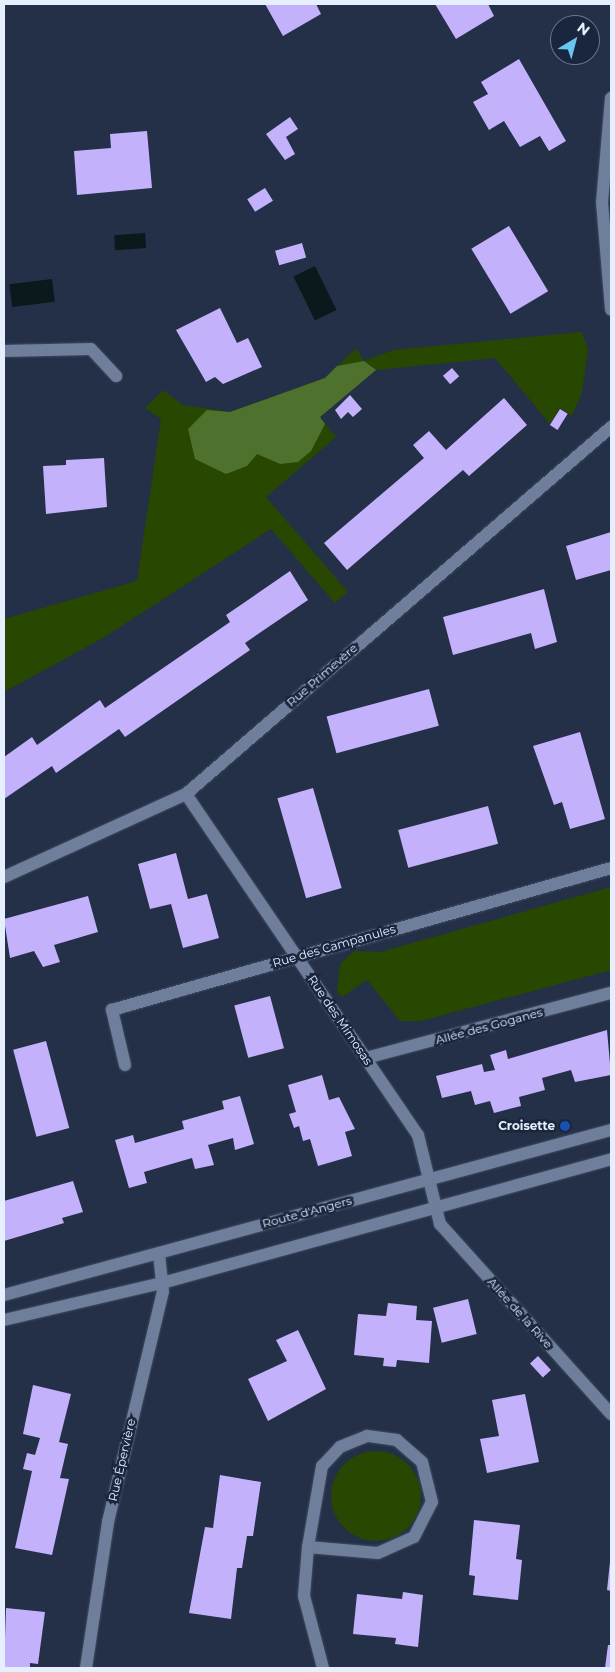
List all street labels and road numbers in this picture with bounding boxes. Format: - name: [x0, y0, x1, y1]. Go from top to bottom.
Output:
- street label: Rue Primevère: [284, 640, 360, 710]
- street label: Rue des Campanules: [271, 922, 397, 970]
- street label: Rue des Mimosas: [305, 972, 375, 1068]
- street label: Allée des Goganes: [434, 1005, 544, 1047]
- street label: Route d'Angers: [261, 1193, 353, 1231]
- street label: Allée de la Rive: [484, 1275, 556, 1351]
- street label: Rue Épervière: [105, 1417, 139, 1503]

